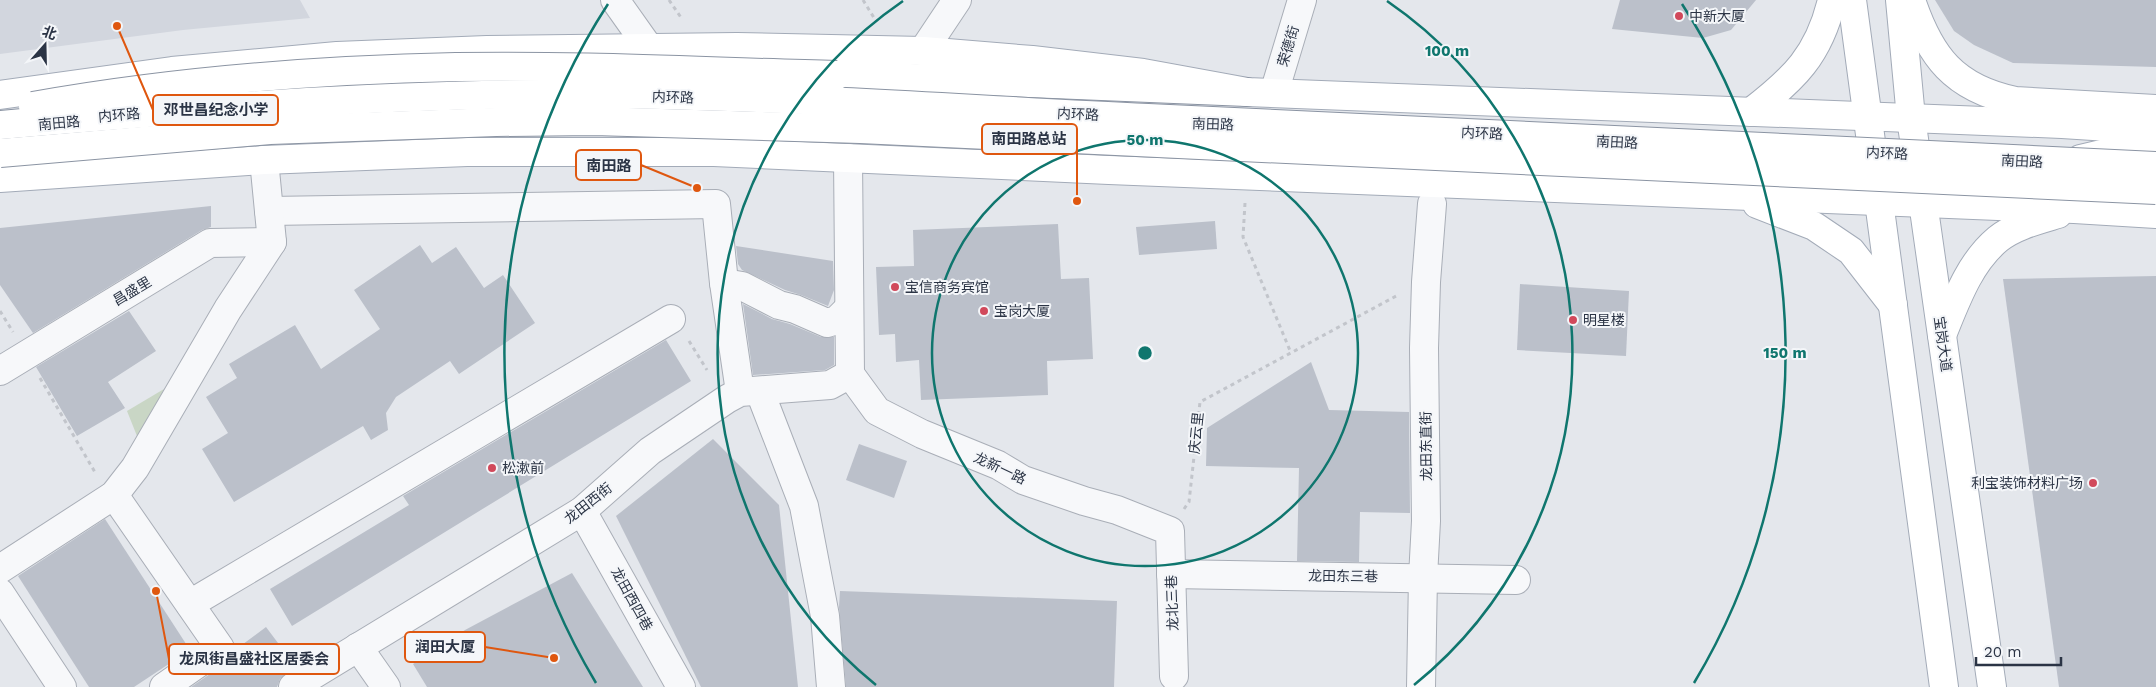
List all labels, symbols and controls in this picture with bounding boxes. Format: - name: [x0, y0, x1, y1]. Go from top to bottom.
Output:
- place label: 中新大厦: [1689, 8, 1745, 24]
- marker: 中新大厦: [1673, 10, 1685, 22]
- north arrow: [20, 20, 70, 70]
- text: 北: [40, 23, 59, 43]
- street label: 荣德街: [1274, 24, 1302, 68]
- text: 100 m: [1425, 42, 1469, 60]
- street label: 内环路: [652, 88, 694, 106]
- callout: 邓世昌纪念小学: [153, 95, 278, 125]
- text: 邓世昌纪念小学: [163, 101, 269, 119]
- street label: 内环路: [97, 105, 141, 125]
- street label: 内环路: [1057, 105, 1099, 123]
- street label: 南田路: [37, 113, 81, 133]
- street label: 南田路: [1192, 115, 1234, 133]
- callout: 南田路总站: [982, 124, 1077, 154]
- street label: 内环路: [1461, 124, 1503, 142]
- text: 南田路总站: [991, 130, 1067, 148]
- text: 50 m: [1127, 131, 1163, 149]
- street label: 南田路: [1596, 133, 1638, 151]
- street label: 内环路: [1866, 144, 1908, 162]
- callout: 南田路: [576, 150, 641, 180]
- street label: 南田路: [2001, 152, 2043, 170]
- text: 南田路: [586, 157, 632, 175]
- street label: 昌盛里: [110, 273, 154, 309]
- place label: 宝信商务宾馆: [905, 279, 989, 295]
- marker: 宝信商务宾馆: [889, 281, 901, 293]
- place label: 宝岗大厦: [994, 303, 1050, 319]
- marker: 宝岗大厦: [978, 305, 990, 317]
- place label: 明星楼: [1583, 312, 1625, 328]
- marker: 明星楼: [1567, 314, 1579, 326]
- street label: 宝岗大道: [1931, 315, 1955, 373]
- centre of rings: [1136, 344, 1154, 362]
- text: 150 m: [1763, 344, 1807, 362]
- street label: 庆云里: [1186, 411, 1206, 455]
- street label: 龙田东直街: [1417, 411, 1435, 481]
- street label: 龙新一路: [971, 449, 1029, 487]
- place label: 松漱前: [502, 460, 544, 476]
- marker: 松漱前: [486, 462, 498, 474]
- place label: 利宝装饰材料广场: [1971, 475, 2083, 491]
- marker: 利宝装饰材料广场: [2087, 477, 2099, 489]
- street label: 龙田西街: [561, 479, 615, 527]
- street label: 龙田西四巷: [608, 565, 656, 633]
- street label: 龙田东三巷: [1308, 567, 1378, 585]
- street label: 龙北三巷: [1163, 575, 1181, 631]
- callout: 润田大厦: [405, 632, 485, 662]
- scale bar: [1976, 634, 2061, 666]
- text: 润田大厦: [415, 638, 475, 656]
- text: 20 m: [1984, 643, 2022, 661]
- callout: 龙凤街昌盛社区居委会: [169, 644, 339, 674]
- text: 龙凤街昌盛社区居委会: [179, 650, 329, 668]

